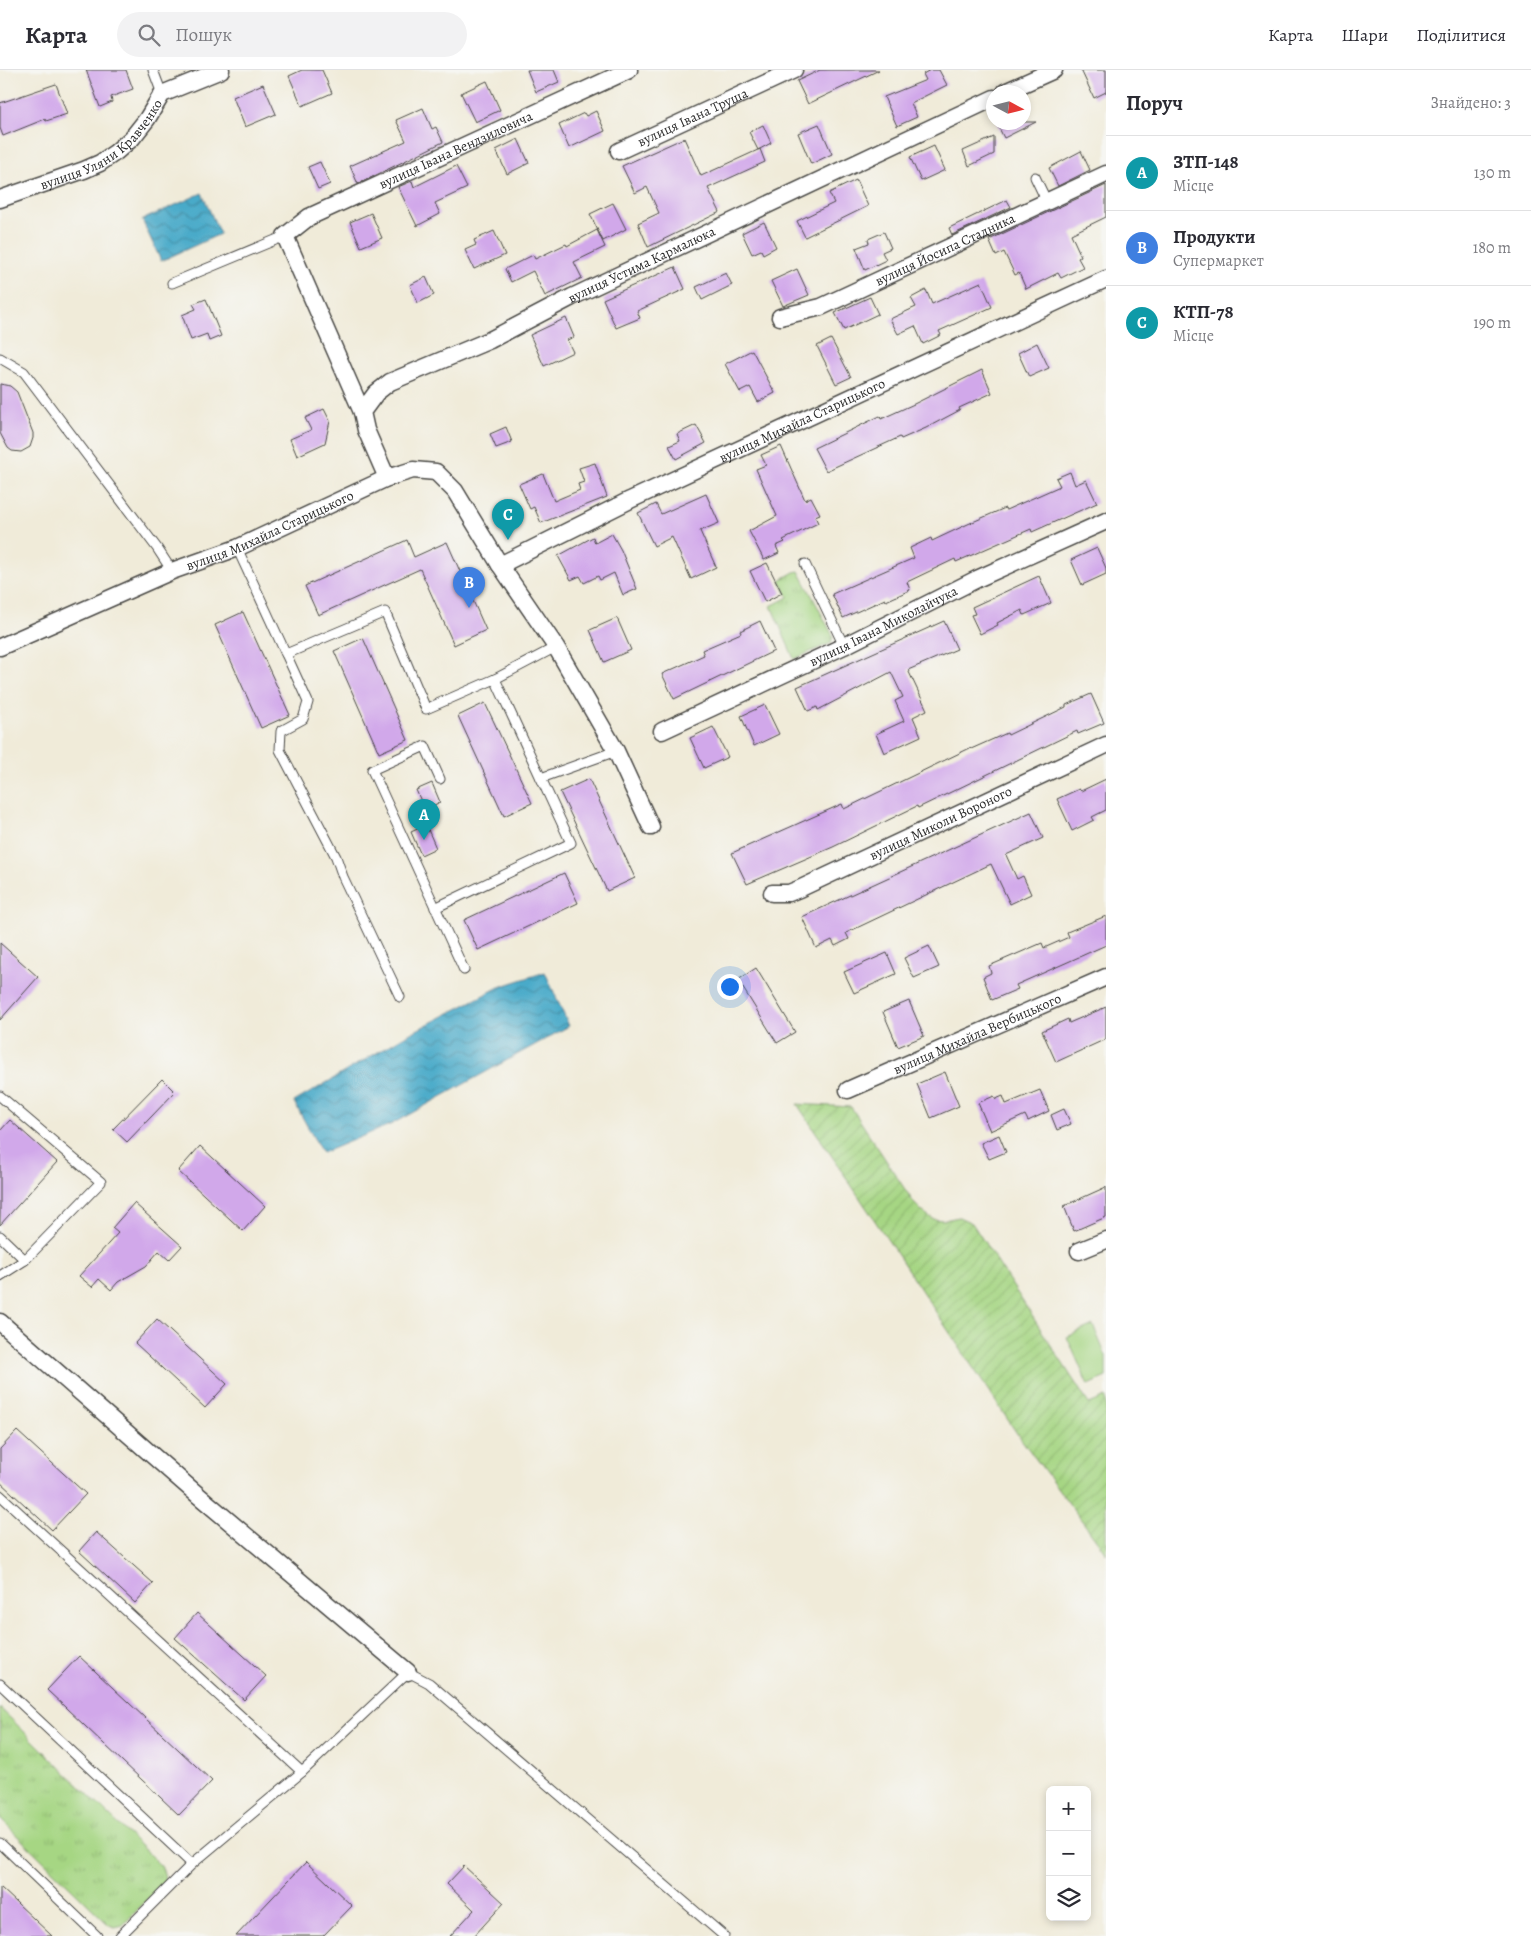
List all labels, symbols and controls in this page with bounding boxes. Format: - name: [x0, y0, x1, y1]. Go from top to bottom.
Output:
- search box: [117, 12, 467, 57]
- text: Карта: [25, 19, 87, 51]
- icon: search: [135, 21, 163, 49]
- text: Пошук: [175, 22, 232, 48]
- text: Карта: [1268, 23, 1313, 47]
- text: Шари: [1341, 23, 1388, 47]
- text: Поділитися: [1416, 23, 1506, 47]
- street label: вулиця Івана Труша: [634, 83, 751, 151]
- north arrow: [986, 85, 1031, 130]
- text: Поруч: [1126, 89, 1183, 117]
- text: Знайдено: 3: [1430, 92, 1511, 114]
- street label: вулиця Уляни Кравченко: [38, 96, 167, 194]
- street label: вулиця Івана Вендзиловича: [376, 106, 536, 194]
- text: ЗТП-148: [1173, 149, 1239, 175]
- text: A: [1137, 162, 1147, 184]
- text: 130 m: [1474, 162, 1511, 184]
- text: Місце: [1173, 175, 1214, 197]
- street label: вулиця Йосипа Стадника: [872, 209, 1019, 290]
- street label: вулиця Устима Кармалюка: [564, 222, 719, 308]
- text: Продукти: [1173, 224, 1255, 250]
- text: B: [1137, 237, 1147, 259]
- text: 180 m: [1473, 237, 1511, 259]
- text: Супермаркет: [1173, 250, 1264, 272]
- text: КТП-78: [1173, 299, 1234, 325]
- text: C: [1137, 312, 1147, 334]
- text: 190 m: [1473, 312, 1511, 334]
- text: Місце: [1173, 325, 1214, 347]
- street label: вулиця Михайла Старицького: [716, 374, 888, 467]
- street label: вулиця Михайла Старицького: [184, 486, 357, 575]
- pin: C: [492, 499, 524, 540]
- pin: B: [453, 567, 485, 608]
- street label: вулиця Івана Миколайчука: [806, 581, 961, 671]
- street label: вулиця Миколи Вороного: [866, 781, 1015, 865]
- pin: A: [408, 799, 440, 840]
- your location: [717, 974, 743, 1000]
- street label: вулиця Михайла Вербицького: [890, 989, 1064, 1079]
- map controls: [1046, 1786, 1091, 1921]
- button: +: [1046, 1786, 1091, 1831]
- button: −: [1046, 1831, 1091, 1876]
- button: layers: [1046, 1876, 1091, 1921]

